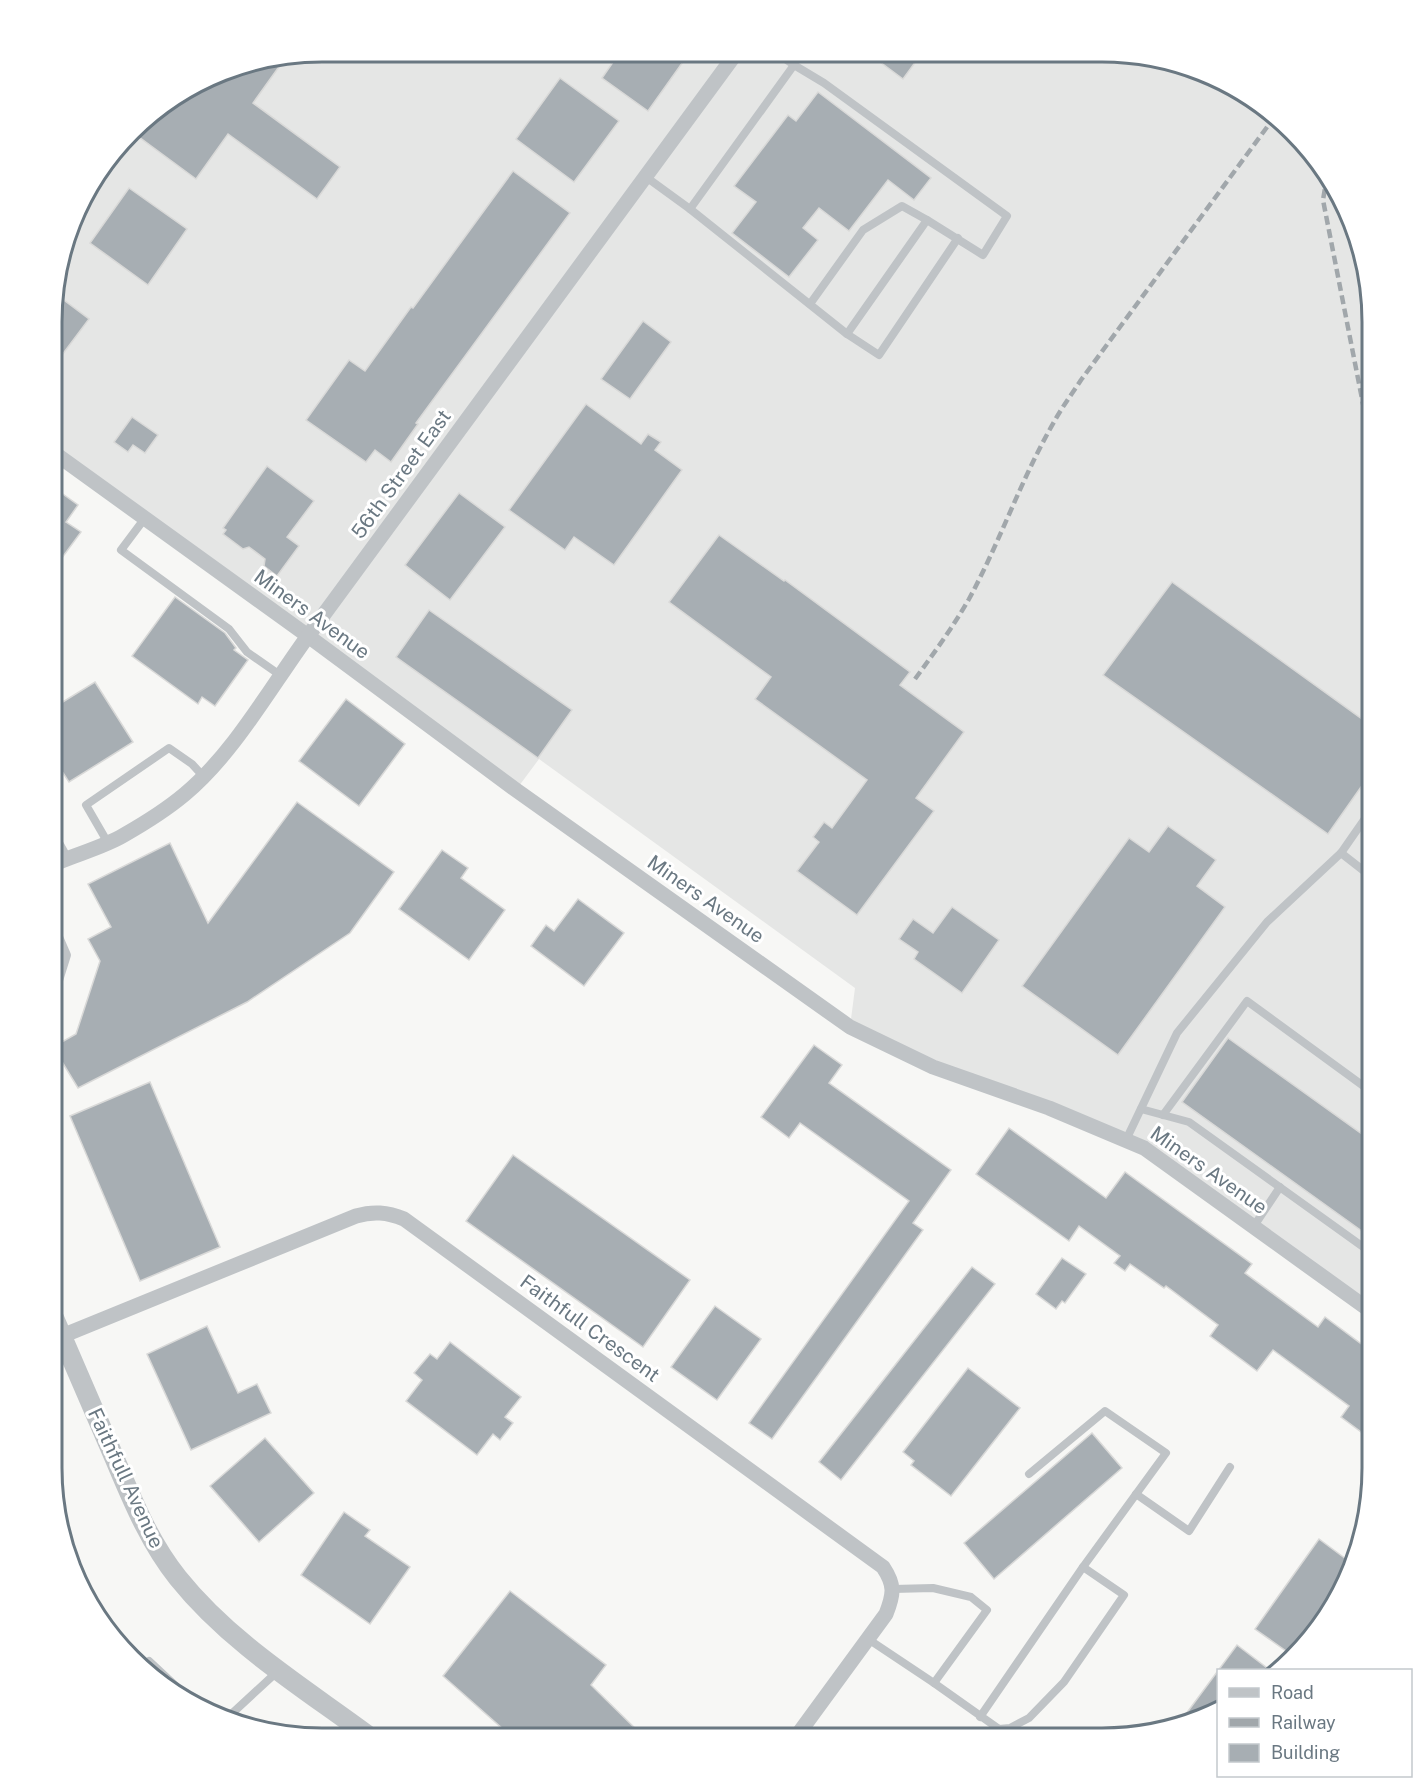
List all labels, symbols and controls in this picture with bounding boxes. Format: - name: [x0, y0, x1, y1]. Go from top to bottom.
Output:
- street label: 56th Street East: [346, 405, 456, 543]
- street label: Miners Avenue: [250, 564, 374, 664]
- street label: Miners Avenue: [643, 850, 769, 948]
- street label: Miners Avenue: [1146, 1121, 1272, 1219]
- street label: Faithfull Crescent: [515, 1269, 665, 1387]
- street label: Faithfull Avenue: [83, 1404, 169, 1552]
- legend: [1217, 1669, 1412, 1777]
- text: Road: [1271, 1682, 1314, 1703]
- text: Railway: [1271, 1712, 1336, 1733]
- text: Building: [1271, 1742, 1340, 1763]

